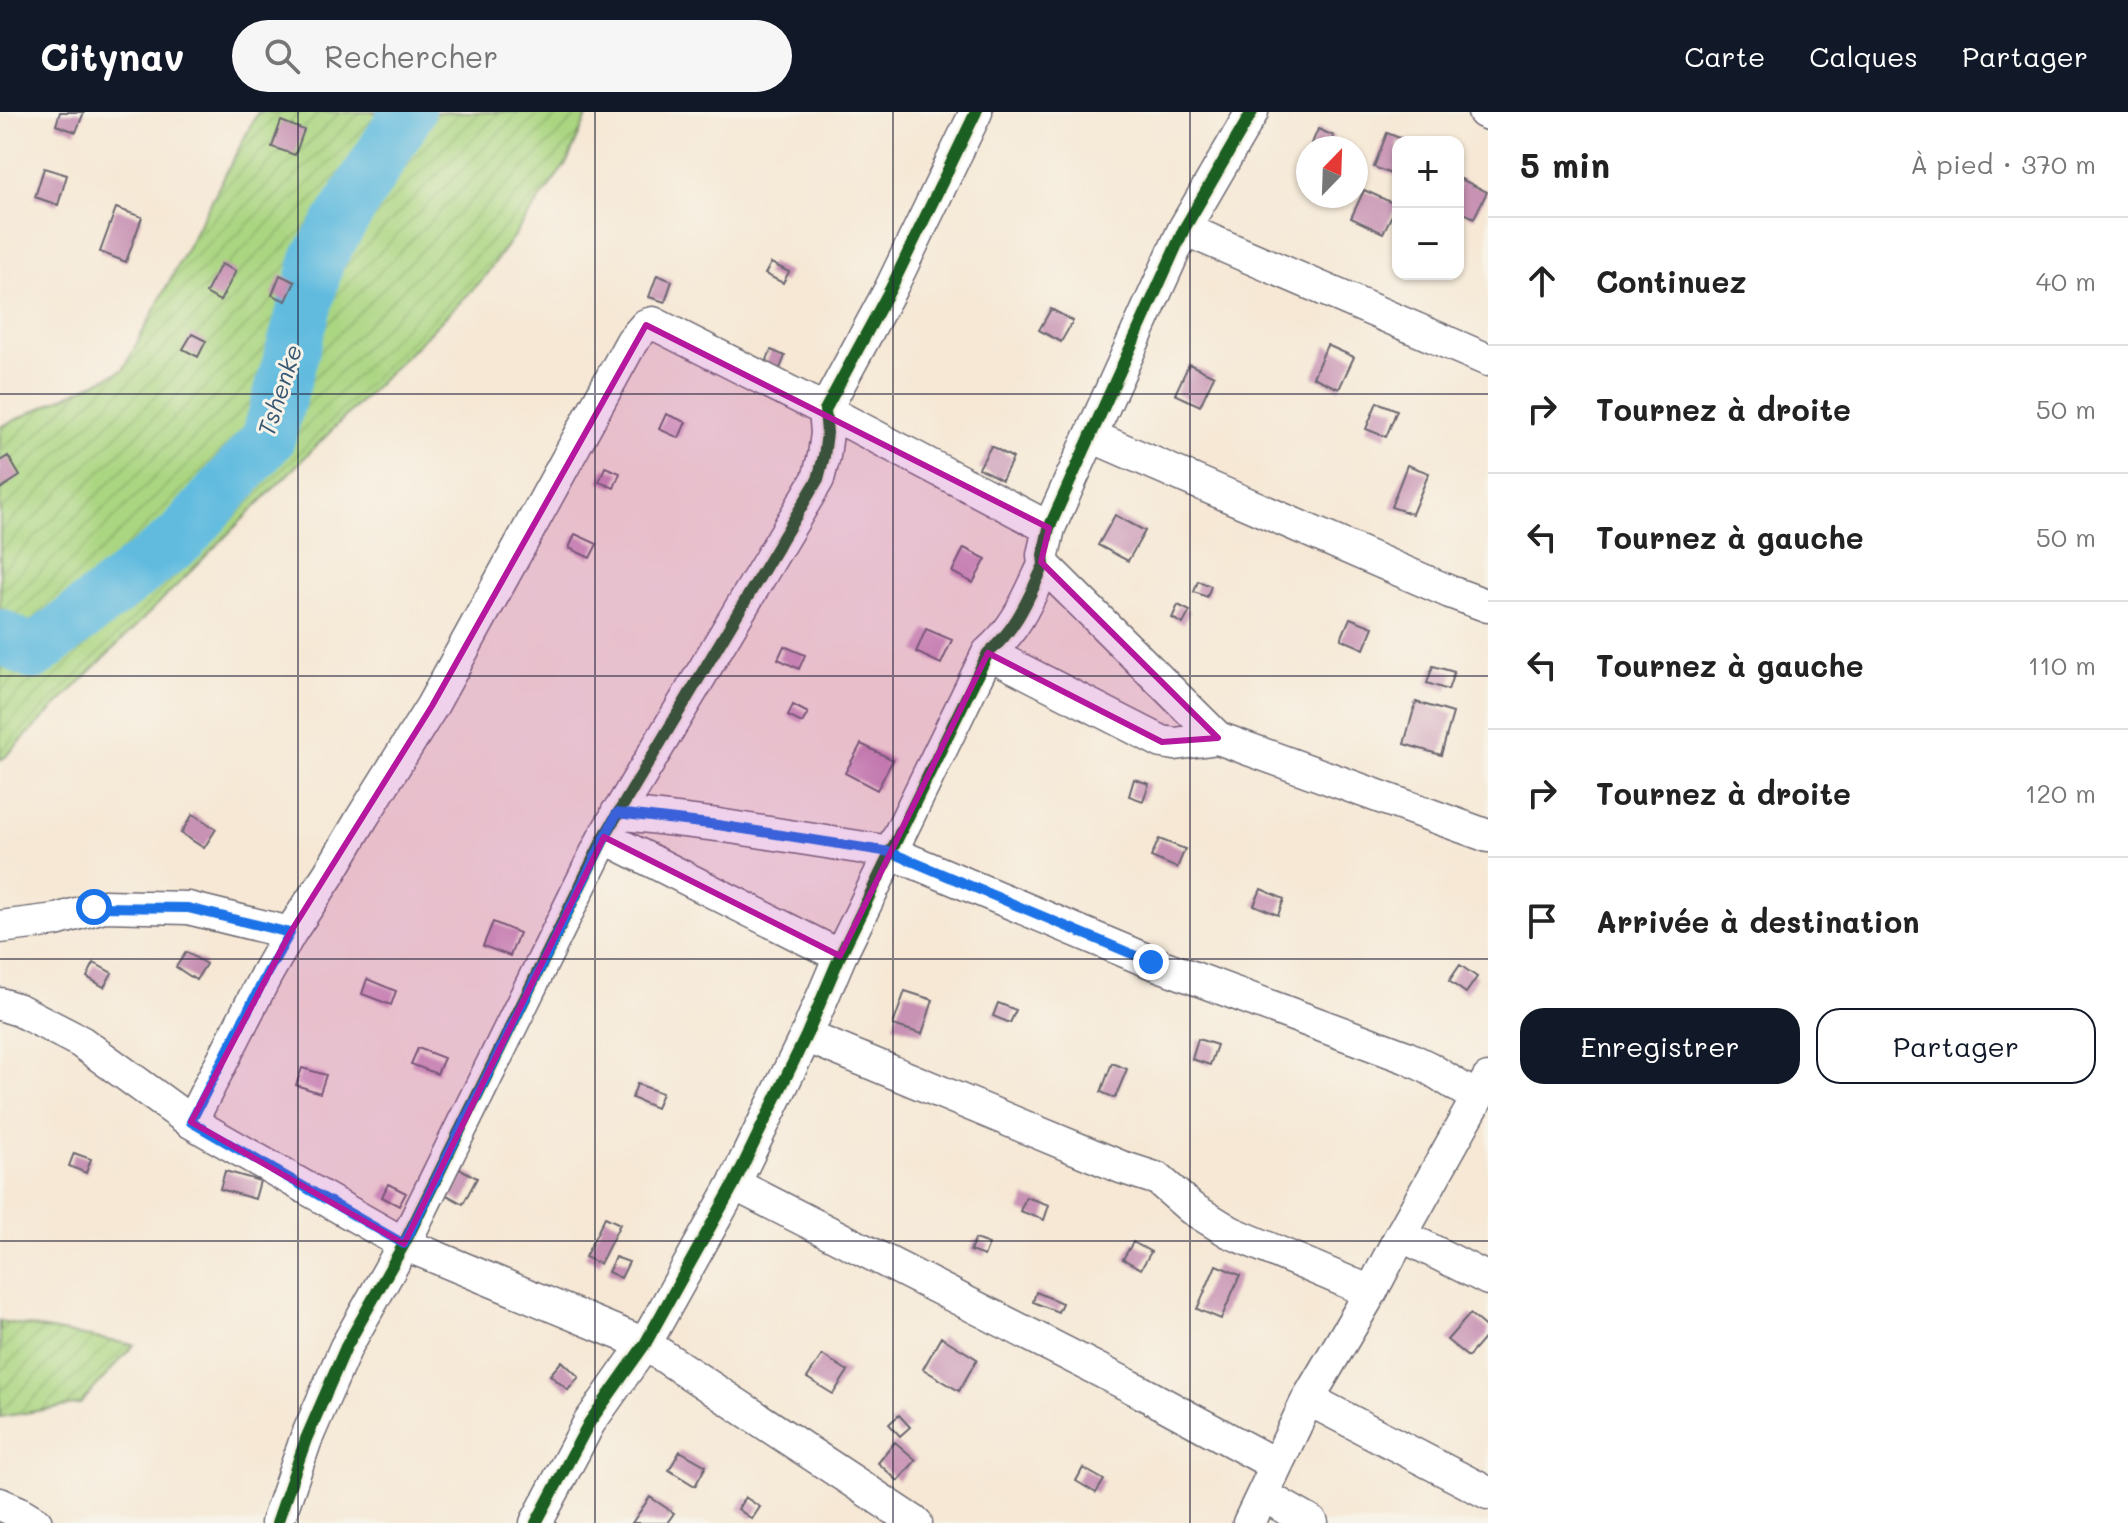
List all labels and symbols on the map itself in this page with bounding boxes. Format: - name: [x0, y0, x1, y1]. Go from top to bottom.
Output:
- north arrow: [1296, 136, 1368, 208]
- water label: Tshenke: [250, 340, 308, 440]
- route start: [76, 889, 112, 925]
- route end: [1133, 944, 1169, 980]

